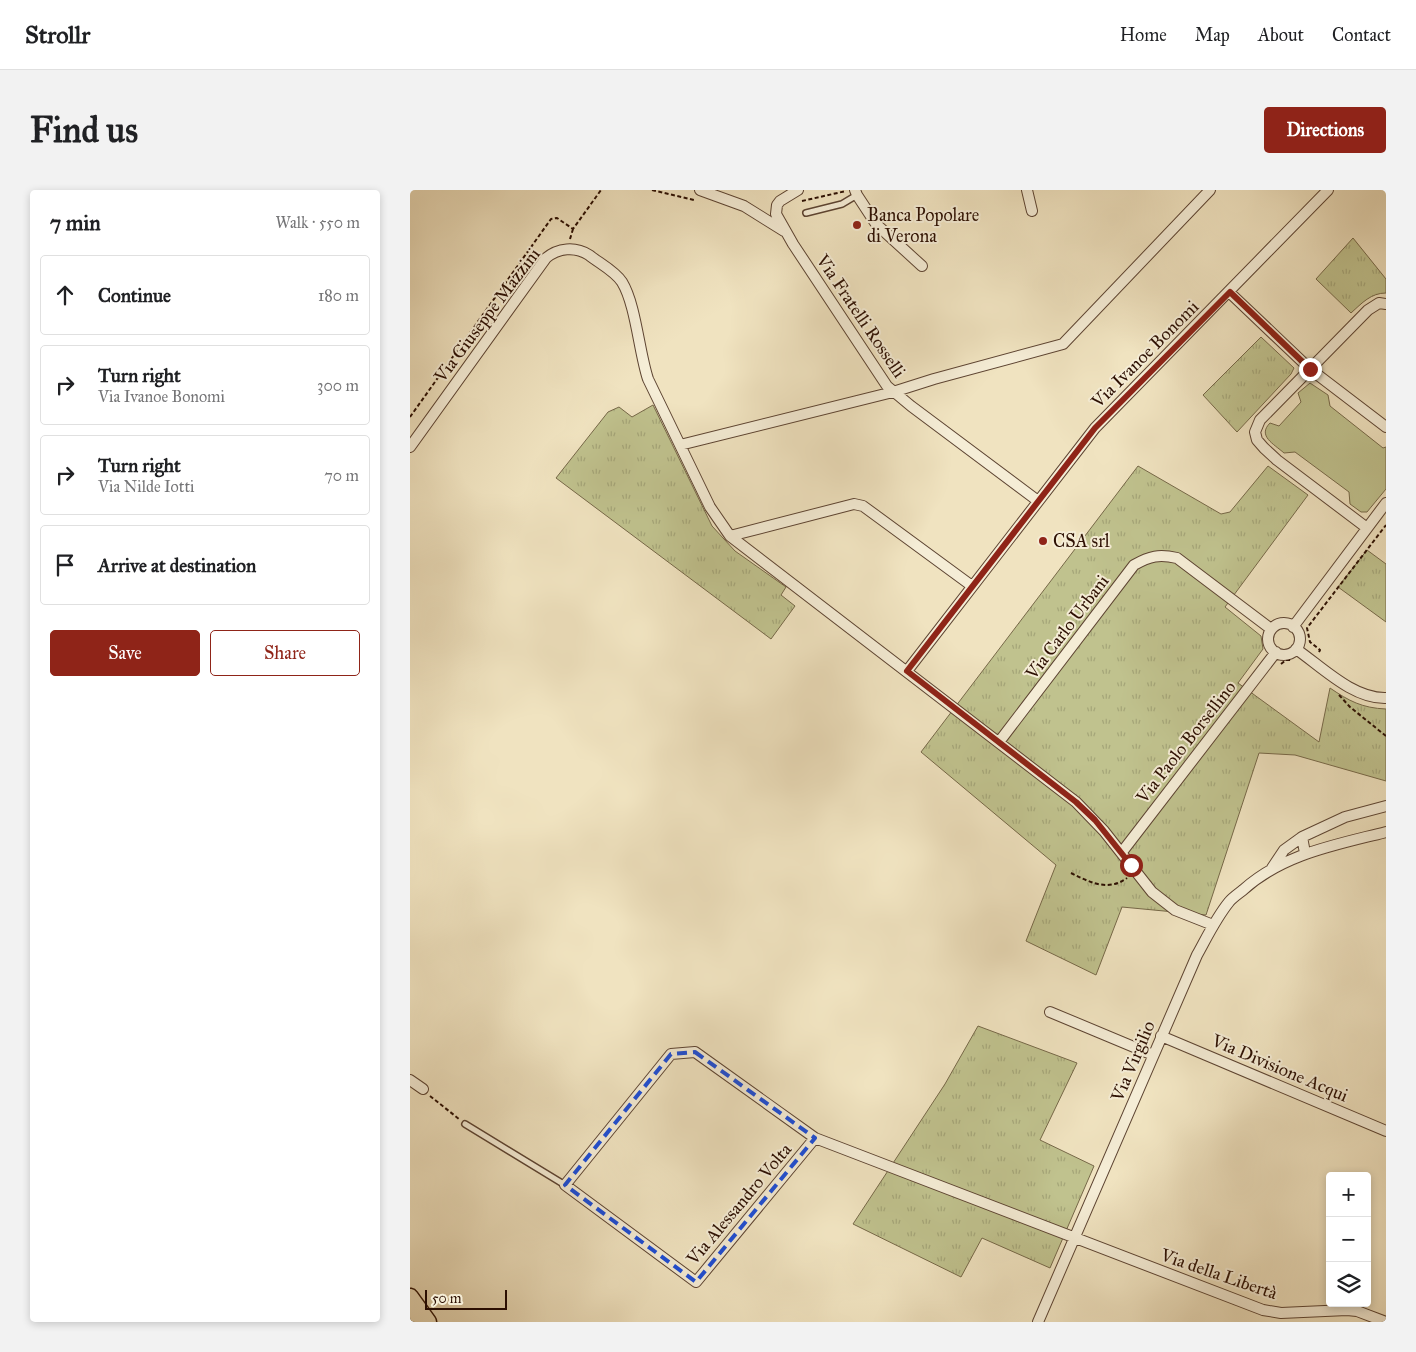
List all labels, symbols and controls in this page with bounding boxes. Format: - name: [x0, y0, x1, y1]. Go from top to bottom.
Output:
- text: Strollr: [25, 20, 90, 50]
- text: Home: [1120, 24, 1167, 46]
- text: Map: [1195, 24, 1230, 46]
- text: About: [1258, 24, 1304, 46]
- text: Contact: [1332, 24, 1391, 46]
- button: Directions: [1264, 107, 1386, 153]
- text: Find us: [30, 109, 138, 152]
- place label: Banca Popolare di Verona: [867, 204, 979, 247]
- text: 7 min: [50, 210, 101, 236]
- text: Walk · 550 m: [276, 213, 360, 232]
- marker: Banca Popolare di Verona: [851, 219, 863, 231]
- street label: Via Giuseppe Mazzini: [429, 243, 545, 387]
- street label: Via Fratelli Rosselli: [811, 249, 910, 382]
- icon: ahead: [51, 281, 79, 309]
- text: Continue: [98, 284, 171, 307]
- text: 180 m: [318, 286, 359, 305]
- street label: Via Ivanoe Bonomi: [1086, 296, 1203, 413]
- route end: [1299, 358, 1322, 381]
- text: Turn right: [98, 364, 181, 387]
- icon: right: [51, 371, 79, 399]
- text: 300 m: [317, 376, 359, 395]
- text: Via Ivanoe Bonomi: [98, 387, 225, 406]
- text: Turn right: [98, 454, 181, 477]
- icon: right: [51, 461, 79, 489]
- text: 70 m: [324, 466, 359, 485]
- text: Via Nilde Iotti: [98, 477, 194, 496]
- place label: CSA srl: [1053, 530, 1110, 552]
- marker: CSA srl: [1037, 535, 1049, 547]
- icon: arrive: [51, 551, 79, 579]
- text: Arrive at destination: [98, 554, 256, 577]
- street label: Via Carlo Urbani: [1020, 570, 1113, 684]
- button: Save: [50, 630, 200, 676]
- button: Share: [210, 630, 360, 676]
- street label: Via Paolo Borsellino: [1131, 677, 1241, 808]
- route start: [1120, 854, 1143, 877]
- street label: Via Virgilio: [1106, 1017, 1161, 1106]
- street label: Via Divisione Acqui: [1207, 1029, 1352, 1108]
- street label: Via Alessandro Volta: [681, 1138, 796, 1270]
- map controls: [1326, 1172, 1371, 1307]
- button: +: [1326, 1172, 1371, 1217]
- button: −: [1326, 1217, 1371, 1262]
- street label: Via della Libertà: [1157, 1243, 1281, 1304]
- button: layers: [1326, 1262, 1371, 1307]
- scale bar: [425, 1287, 508, 1310]
- text: 50 m: [432, 1290, 461, 1307]

